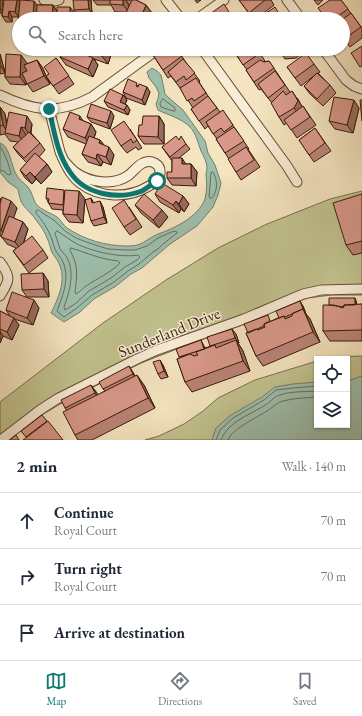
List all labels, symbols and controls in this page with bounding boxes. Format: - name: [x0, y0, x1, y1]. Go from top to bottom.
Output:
- search box: [12, 12, 350, 56]
- icon: search: [26, 23, 48, 45]
- text: Search here: [58, 25, 123, 44]
- route end: [40, 100, 58, 118]
- route start: [148, 172, 166, 190]
- street label: Sunderland Drive: [115, 302, 223, 362]
- map controls: [314, 356, 350, 428]
- button: locate: [314, 356, 350, 392]
- button: layers: [314, 392, 350, 428]
- text: 2 min: [16, 455, 57, 477]
- text: Walk · 140 m: [282, 458, 346, 475]
- text: Continue: [54, 503, 114, 522]
- icon: ahead: [16, 510, 38, 532]
- text: 70 m: [321, 512, 346, 529]
- text: Royal Court: [54, 522, 117, 539]
- text: Turn right: [54, 559, 122, 578]
- icon: right: [16, 566, 38, 588]
- text: 70 m: [321, 568, 346, 585]
- text: Royal Court: [54, 578, 117, 595]
- icon: arrive: [16, 622, 38, 644]
- text: Arrive at destination: [54, 623, 185, 642]
- tab: Map: [45, 670, 67, 708]
- tab: Directions: [158, 670, 202, 708]
- tab: Saved: [293, 670, 317, 708]

